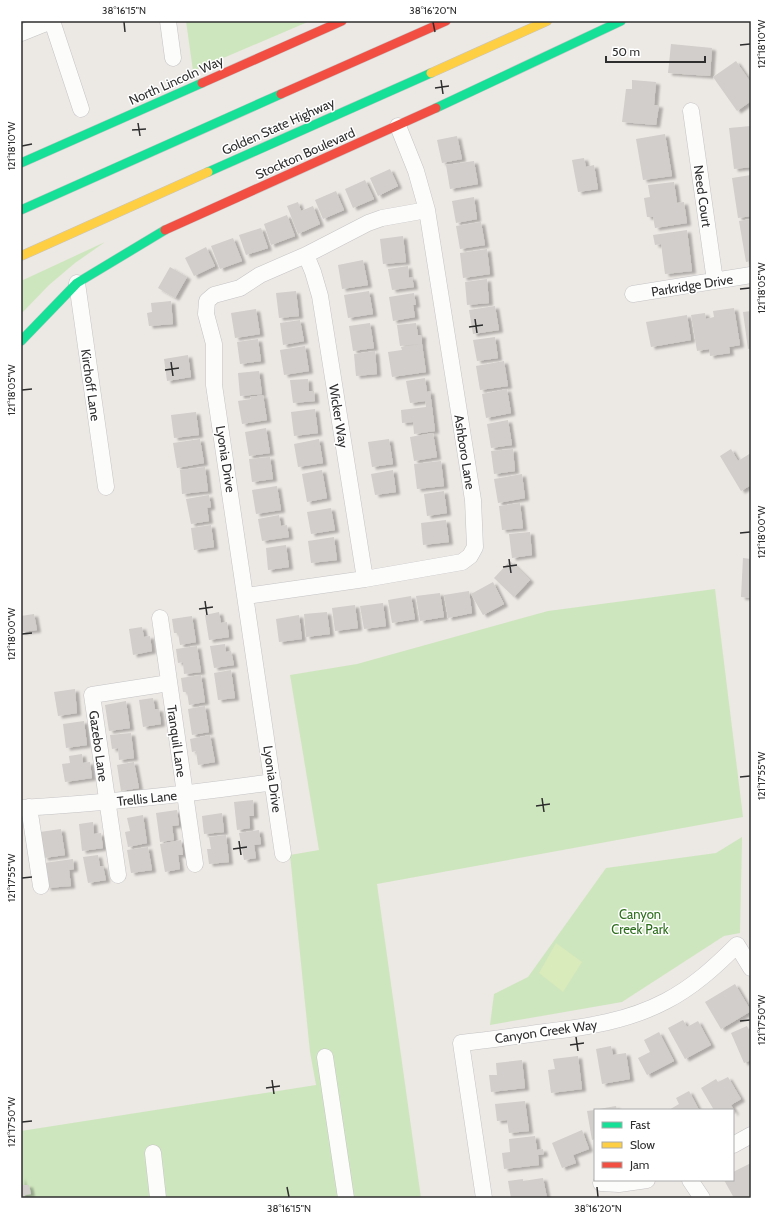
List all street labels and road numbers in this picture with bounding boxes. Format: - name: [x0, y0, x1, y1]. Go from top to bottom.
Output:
- street label: North Lincoln Way: [126, 52, 226, 108]
- street label: Golden State Highway: [219, 94, 337, 158]
- street label: Stockton Boulevard: [253, 124, 357, 182]
- street label: Need Court: [691, 164, 715, 229]
- street label: Parkridge Drive: [650, 271, 734, 299]
- street label: Kirchoff Lane: [78, 348, 104, 422]
- street label: Wicker Way: [326, 383, 352, 449]
- street label: Ashboro Lane: [451, 413, 479, 491]
- street label: Lyonia Drive: [213, 424, 239, 494]
- street label: Tranquil Lane: [164, 704, 190, 778]
- street label: Gazebo Lane: [86, 709, 112, 783]
- street label: Lyonia Drive: [260, 744, 286, 814]
- street label: Trellis Lane: [116, 787, 178, 809]
- street label: Canyon Creek Way: [494, 1016, 599, 1046]

